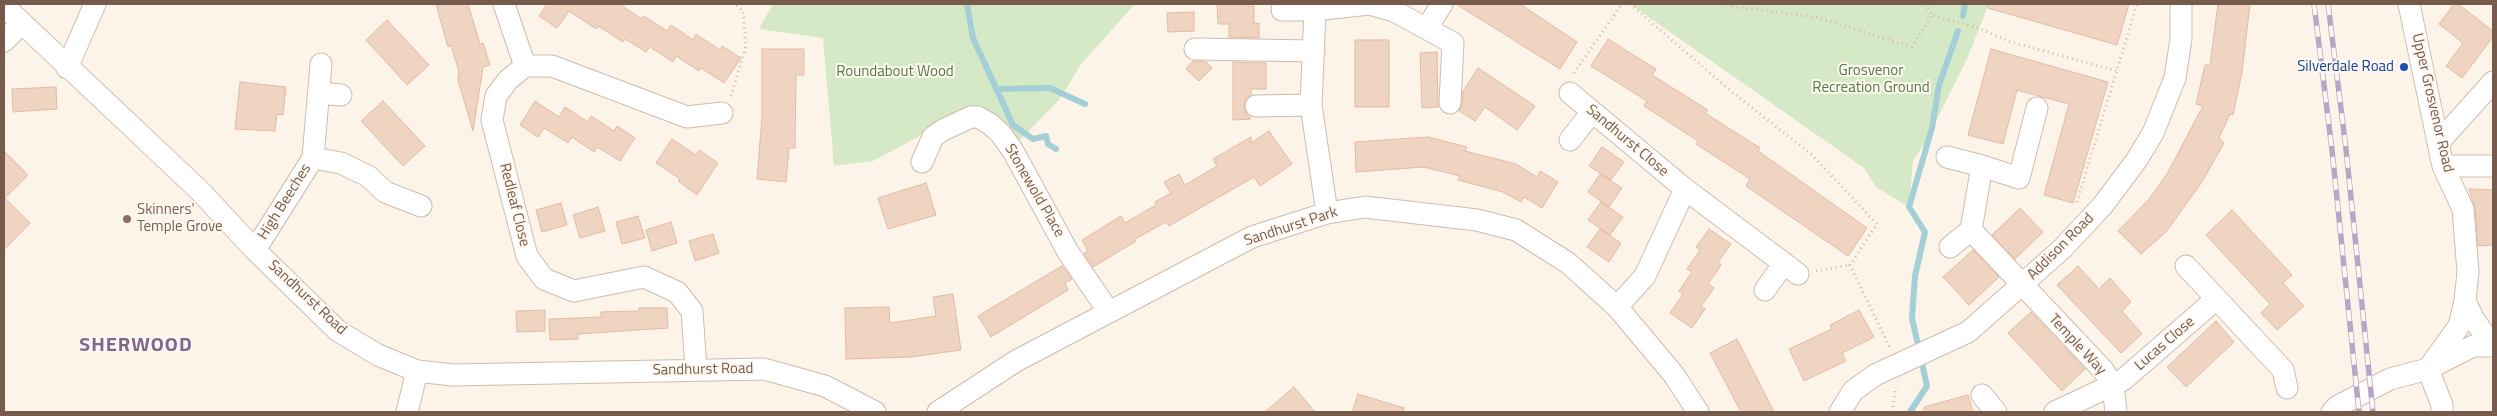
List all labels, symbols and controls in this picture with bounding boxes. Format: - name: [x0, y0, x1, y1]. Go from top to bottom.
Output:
- street label: Upper Grosvenor Road: [2407, 32, 2457, 174]
- place label: Silverdale Road: [2297, 58, 2394, 76]
- marker: Silverdale Road: [2398, 61, 2410, 73]
- park label: Grosvenor Recreation Ground: [1812, 62, 1930, 97]
- park label: Roundabout Wood: [836, 63, 954, 81]
- street label: Sandhurst Close: [1582, 101, 1672, 181]
- street label: Stonewold Place: [1000, 141, 1068, 241]
- street label: High Beeches: [255, 161, 315, 243]
- street label: Redleaf Close: [495, 161, 533, 249]
- place label: Skinners' Temple Grove: [137, 201, 223, 236]
- street label: Sandhurst Park: [1242, 203, 1340, 251]
- street label: Addison Road: [2024, 210, 2098, 284]
- marker: Skinners' Temple Grove: [121, 213, 133, 225]
- street label: Sandhurst Road: [264, 257, 350, 339]
- street label: Temple Way: [2044, 311, 2110, 379]
- street label: Lucas Close: [2131, 313, 2199, 375]
- district label: SHERWOOD: [78, 334, 194, 358]
- street label: Sandhurst Road: [652, 360, 754, 380]

